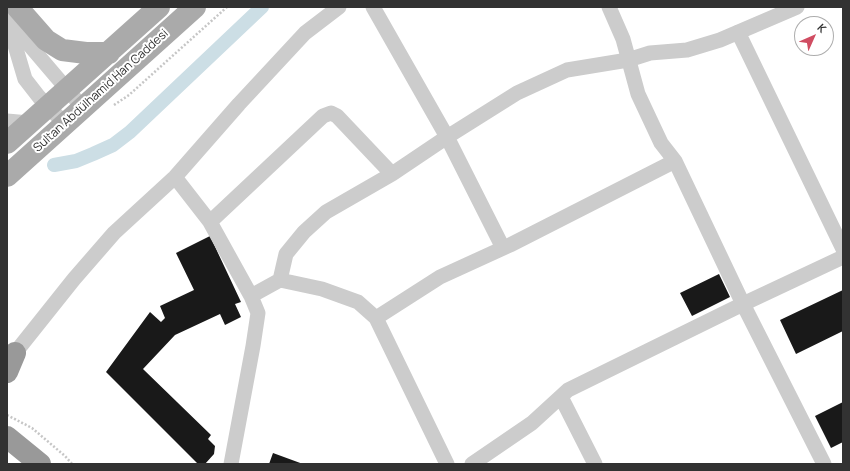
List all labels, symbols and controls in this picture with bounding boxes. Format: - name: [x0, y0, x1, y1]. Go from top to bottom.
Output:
- north arrow: [794, 16, 834, 56]
- text: K: [814, 20, 830, 36]
- street label: Sultan Abdülhamid Han Caddesi: [31, 27, 171, 155]

